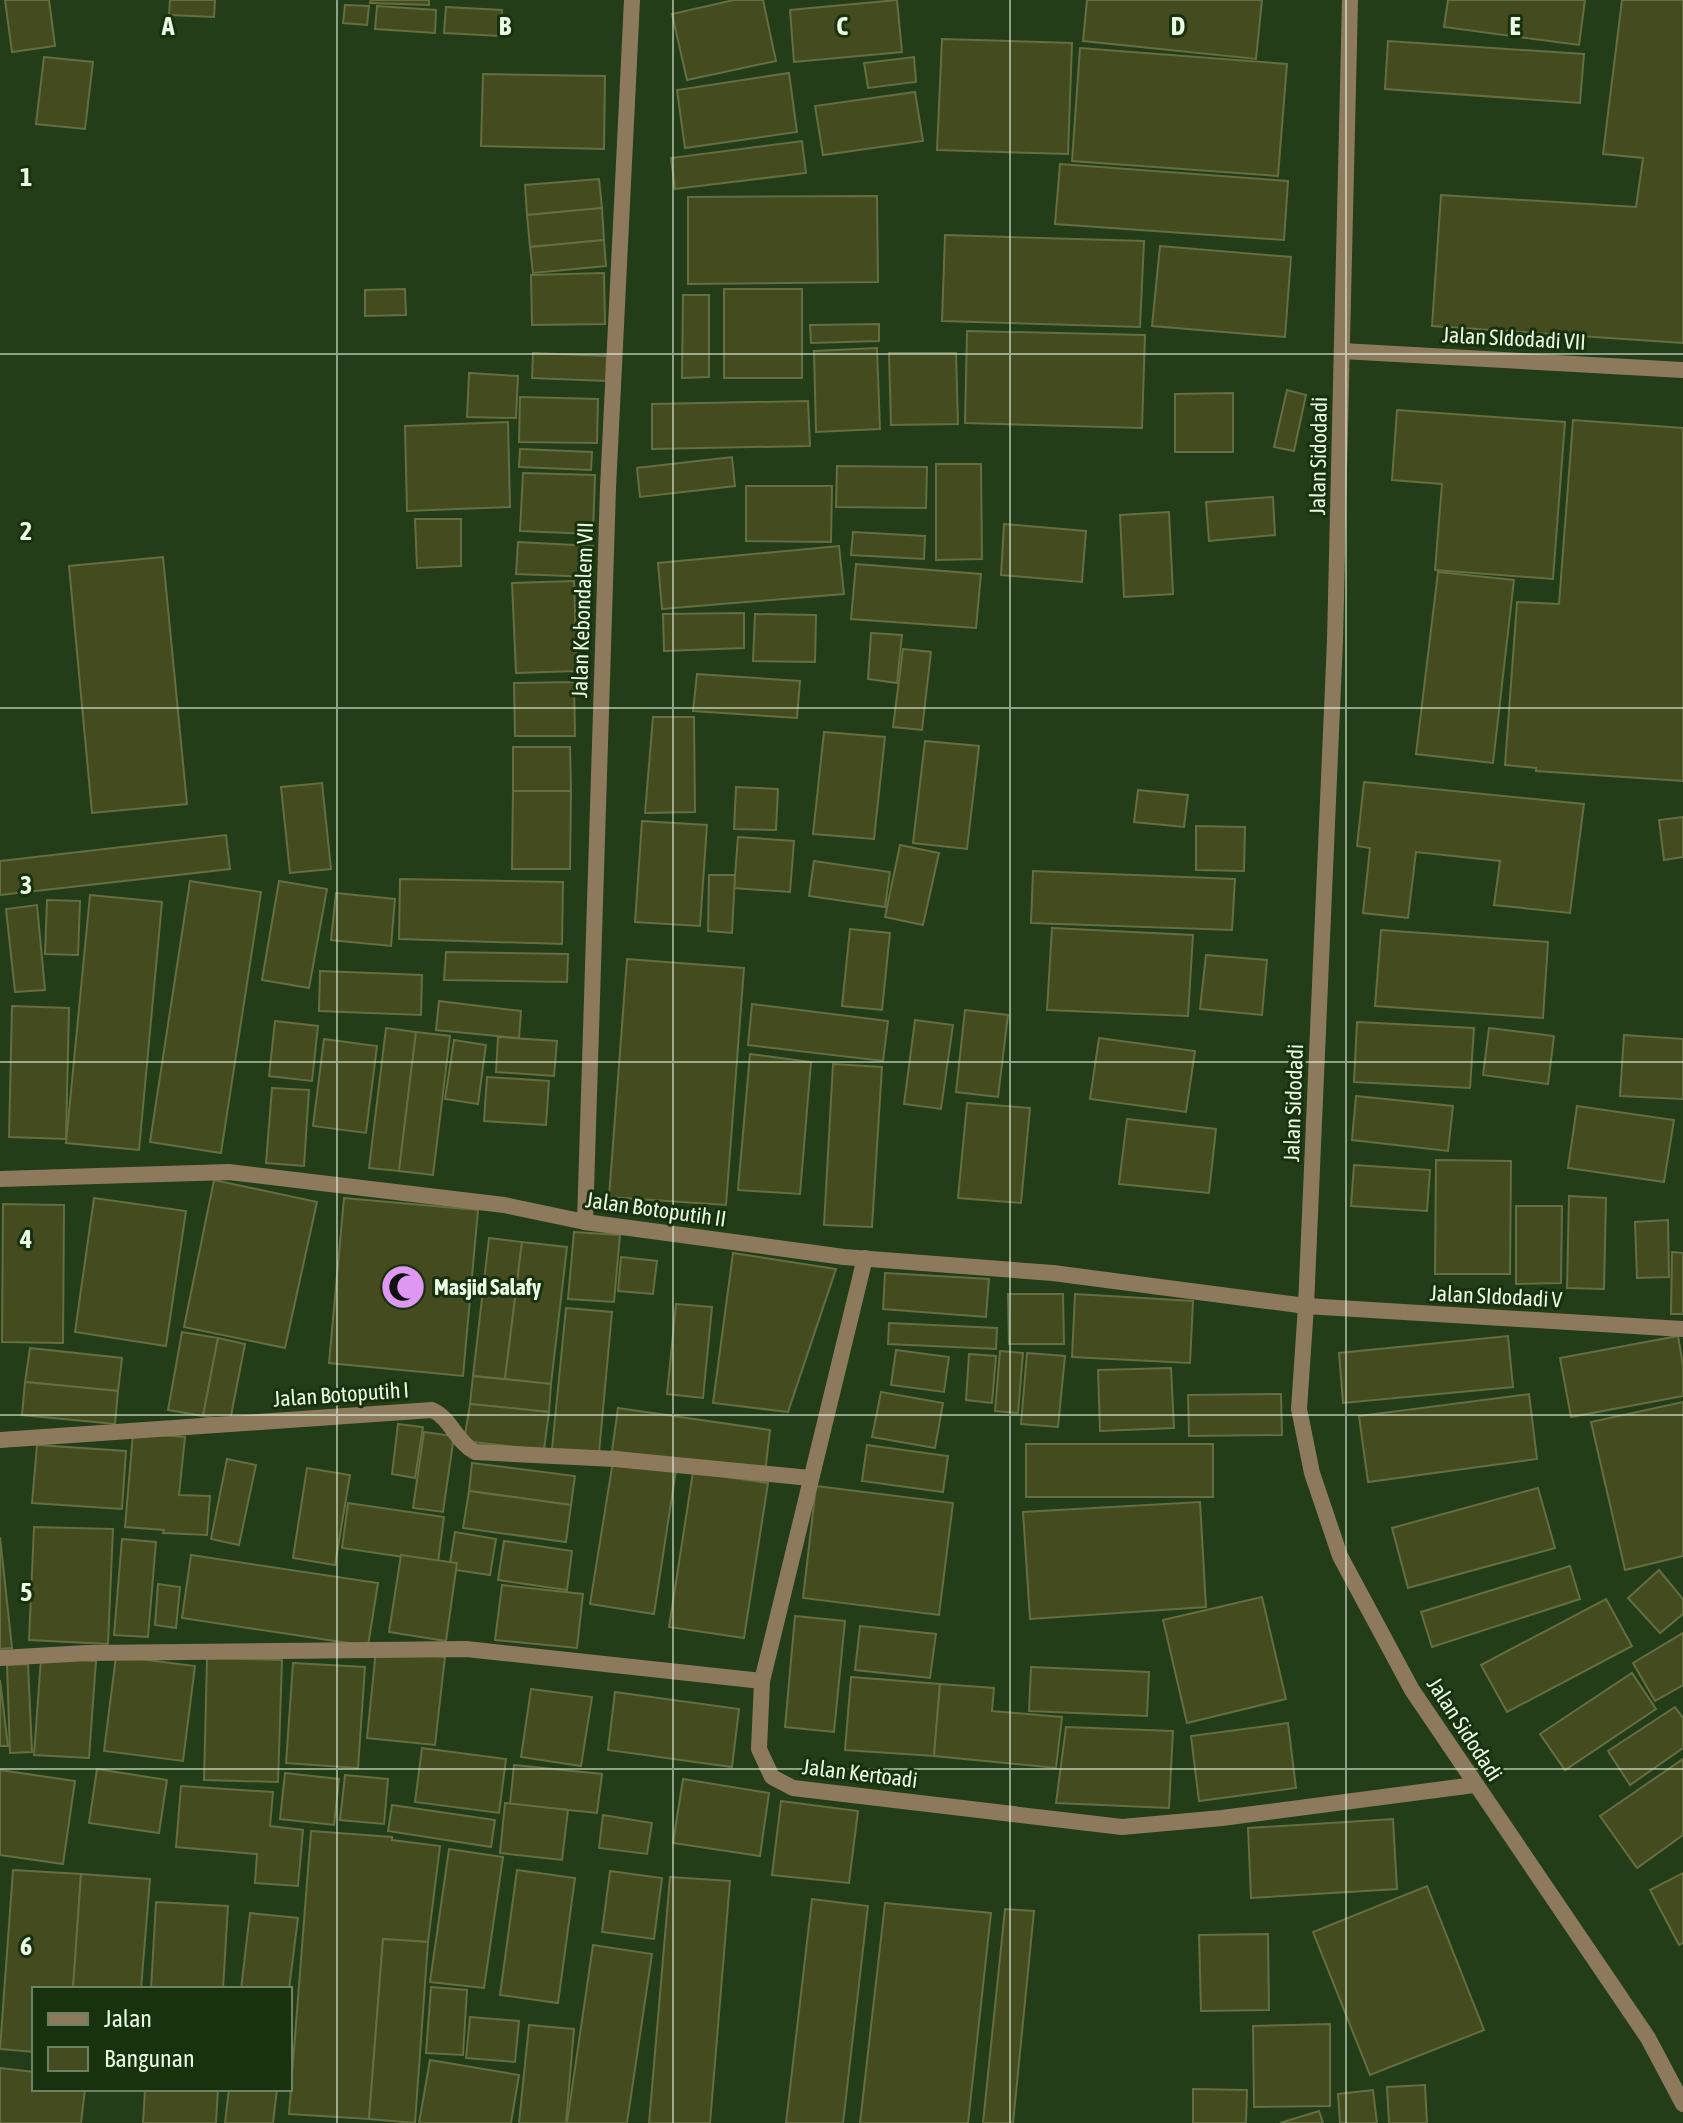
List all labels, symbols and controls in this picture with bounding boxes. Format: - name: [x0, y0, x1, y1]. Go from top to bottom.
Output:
- text: A: [161, 11, 175, 41]
- text: B: [499, 11, 512, 41]
- text: C: [836, 11, 848, 41]
- text: D: [1171, 11, 1185, 41]
- text: E: [1509, 11, 1521, 41]
- text: 1: [20, 162, 32, 192]
- street label: Jalan SIdodadi VII: [1442, 321, 1586, 355]
- street label: Jalan Sidodadi: [1304, 397, 1332, 515]
- text: 2: [20, 516, 32, 546]
- street label: Jalan Kebondalem VII: [566, 522, 598, 698]
- text: 3: [20, 870, 32, 900]
- street label: Jalan Sidodadi: [1278, 1043, 1308, 1163]
- street label: Jalan Botoputih II: [584, 1186, 728, 1232]
- text: 4: [19, 1224, 32, 1254]
- mosque icon: Masjid Salafy: [379, 1263, 427, 1311]
- place label: Masjid Salafy: [434, 1274, 541, 1300]
- street label: Jalan SIdodadi V: [1429, 1280, 1563, 1312]
- street label: Jalan Botoputih I: [272, 1376, 410, 1412]
- text: 5: [20, 1577, 32, 1607]
- street label: Jalan Sidodadi: [1422, 1672, 1508, 1786]
- street label: Jalan Kertoadi: [801, 1753, 919, 1793]
- text: 6: [20, 1931, 32, 1961]
- legend: [32, 1987, 292, 2091]
- text: Jalan: [104, 2005, 152, 2032]
- text: Bangunan: [104, 2045, 195, 2072]

